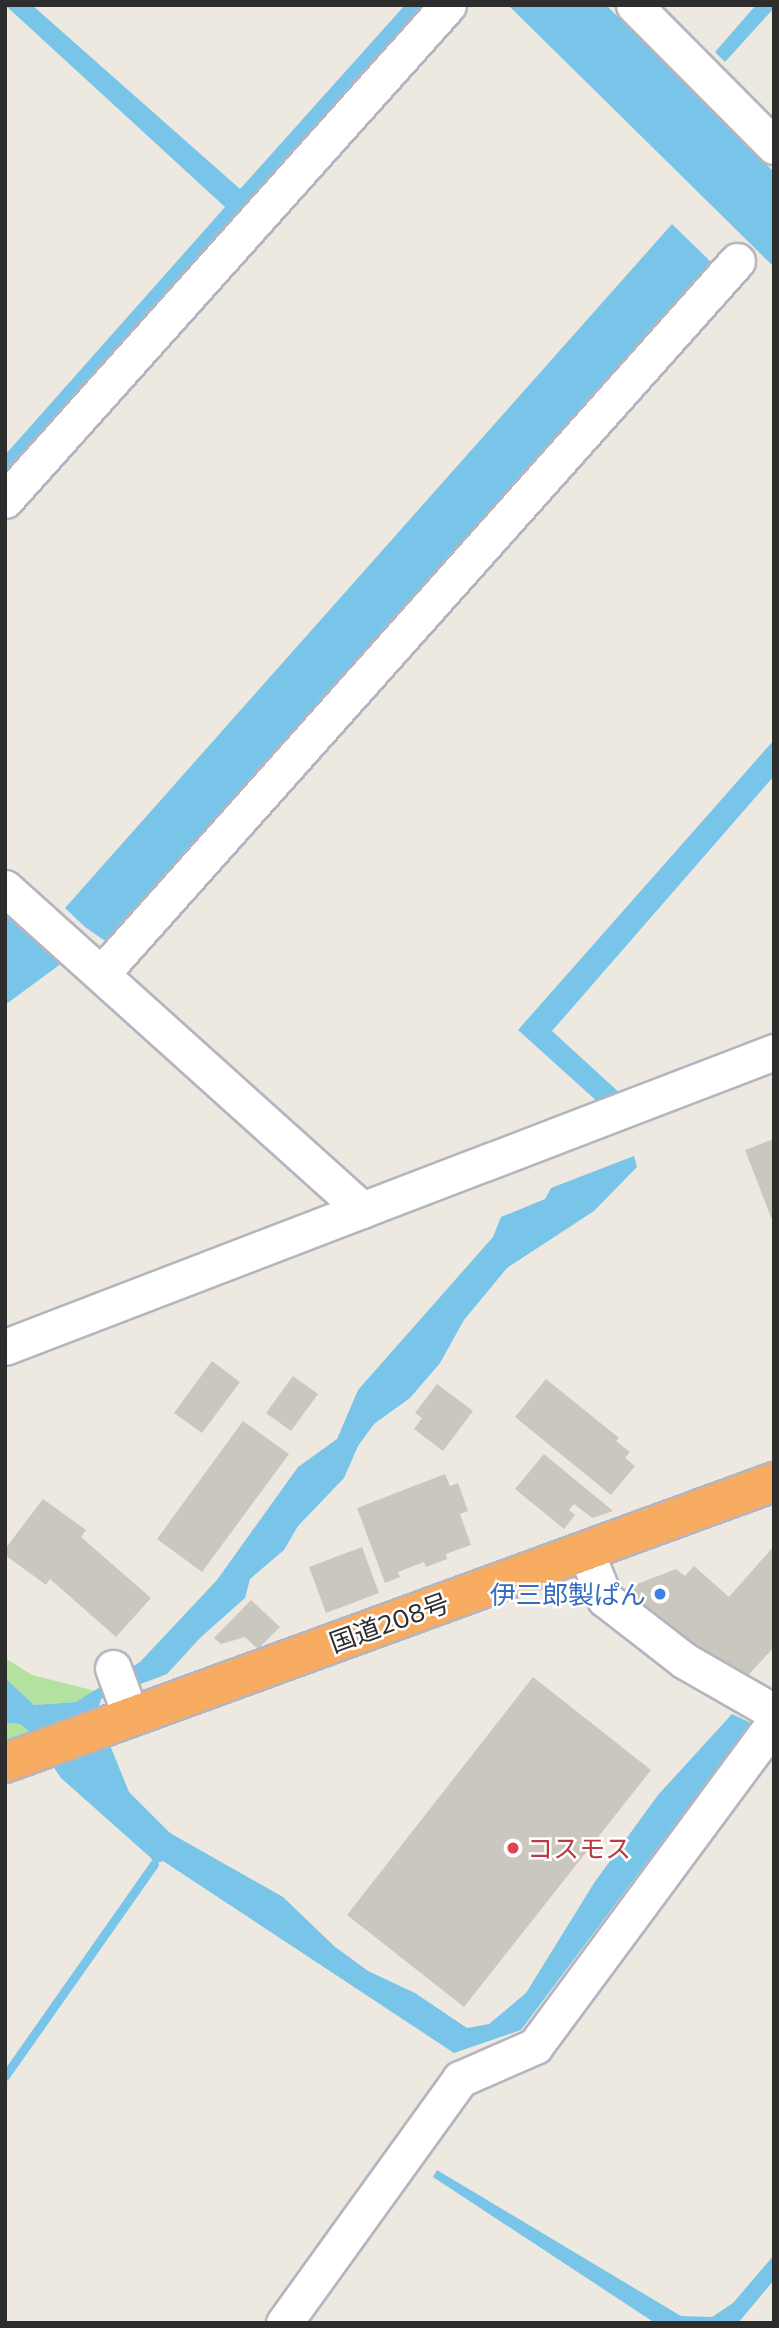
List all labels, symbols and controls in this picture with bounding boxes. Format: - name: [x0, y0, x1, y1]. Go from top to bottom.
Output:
- place label: 伊三郎製ぱん: [490, 1578, 646, 1610]
- street label: 国道208号: [325, 1586, 453, 1658]
- marker: 伊三郎製ぱん: [652, 1586, 668, 1602]
- place label: コスモス: [527, 1832, 631, 1864]
- marker: コスモス: [505, 1840, 521, 1856]

